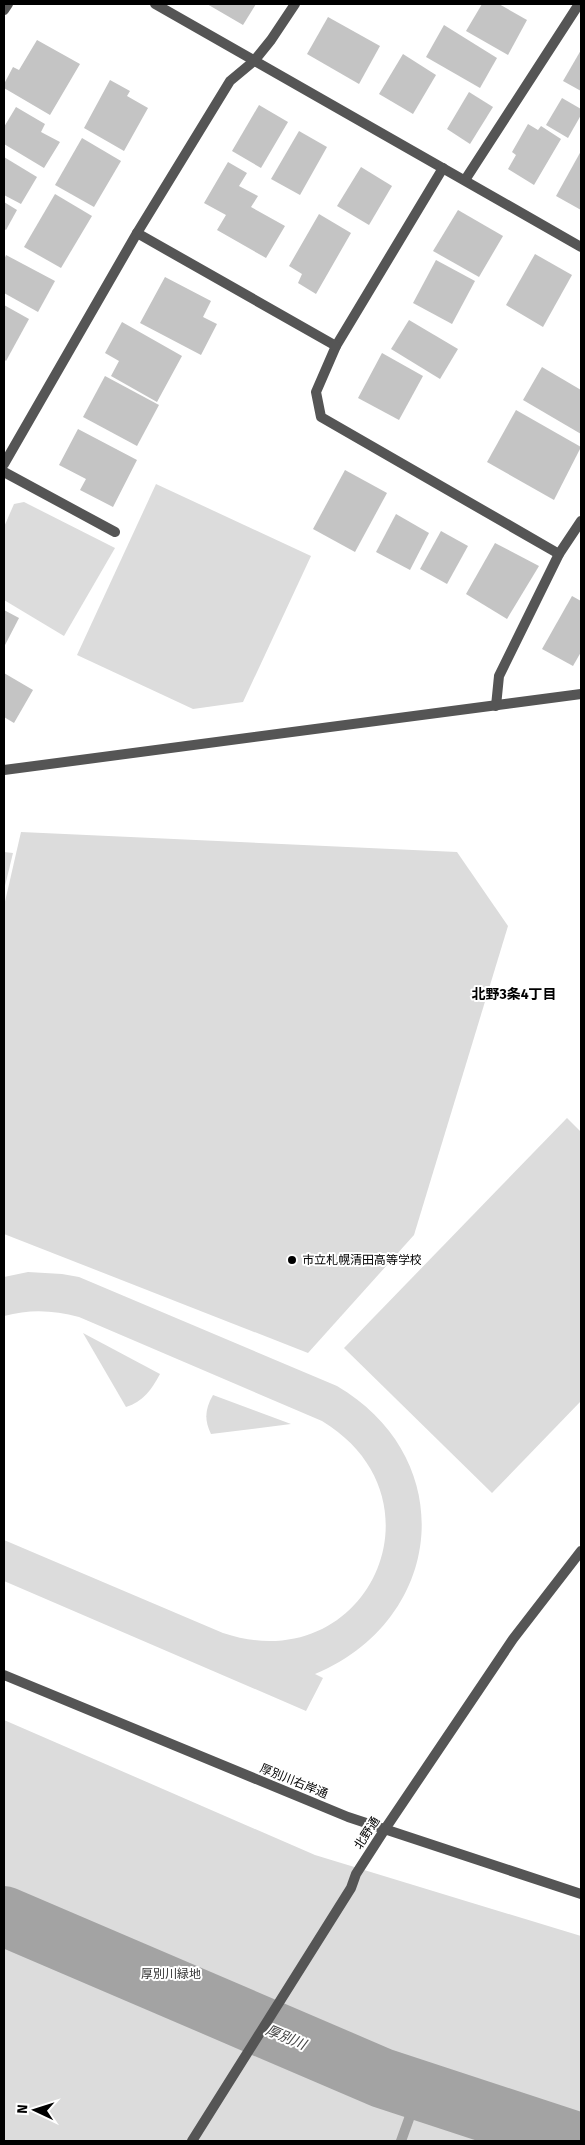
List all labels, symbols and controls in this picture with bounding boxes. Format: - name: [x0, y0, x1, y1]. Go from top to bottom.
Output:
- district label: 北野3条4丁目: [471, 986, 557, 1003]
- place label: 市立札幌清田高等学校: [302, 1253, 422, 1267]
- marker: 市立札幌清田高等学校: [286, 1254, 298, 1266]
- street label: 厚別川右岸通: [258, 1761, 330, 1801]
- street label: 北野通: [351, 1814, 383, 1852]
- park label: 厚別川緑地: [141, 1967, 201, 1981]
- water label: 厚別川: [263, 2021, 310, 2054]
- north arrow: [10, 2085, 60, 2135]
- text: N: [14, 2104, 31, 2114]

